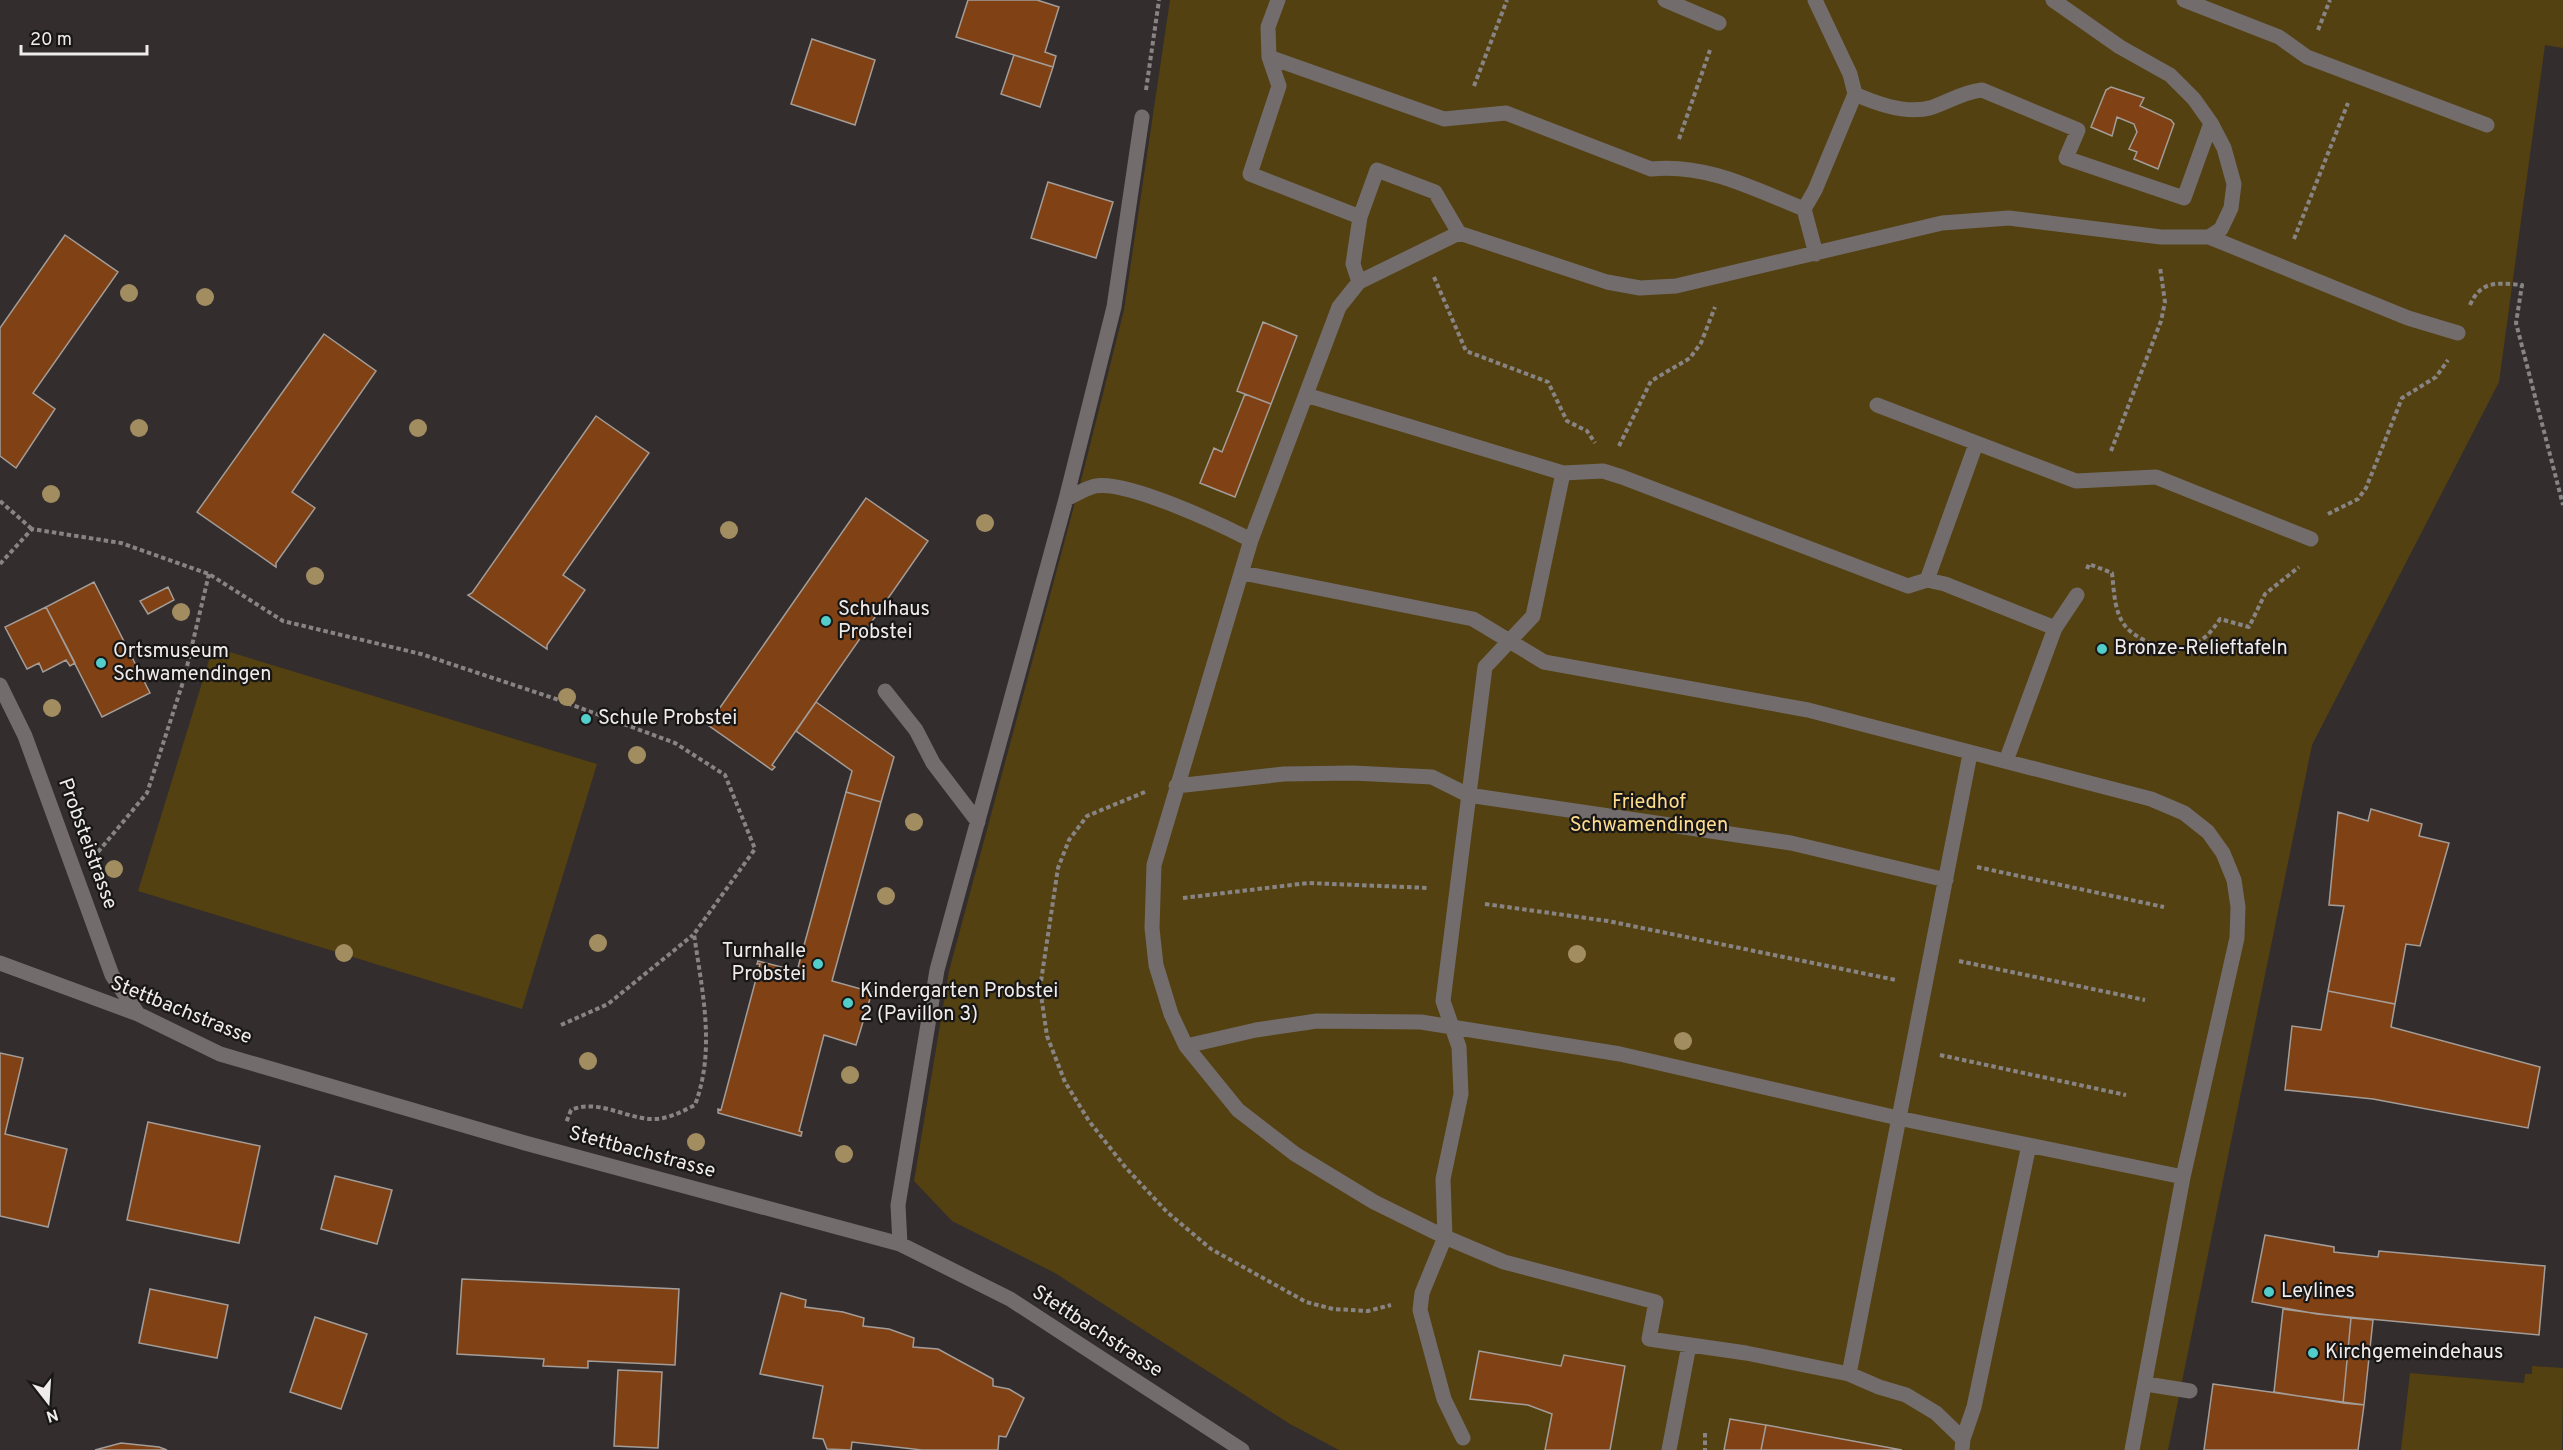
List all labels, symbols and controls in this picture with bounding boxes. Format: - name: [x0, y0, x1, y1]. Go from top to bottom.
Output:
- scale bar: [21, 18, 147, 56]
- text: 20 m: [30, 29, 72, 52]
- place label: Schulhaus Probstei: [838, 597, 930, 646]
- marker: Schulhaus Probstei: [819, 614, 833, 628]
- place label: Bronze-Relieftafeln: [2114, 636, 2288, 662]
- place label: Ortsmuseum Schwamendingen: [113, 639, 272, 688]
- marker: Bronze-Relieftafeln: [2095, 642, 2109, 656]
- marker: Ortsmuseum Schwamendingen: [94, 656, 108, 670]
- place label: Schule Probstei: [598, 706, 737, 732]
- marker: Schule Probstei: [579, 712, 593, 726]
- street label: Probsteistrasse: [51, 775, 123, 913]
- park label: Friedhof Schwamendingen: [1570, 790, 1728, 839]
- place label: Turnhalle Probstei: [722, 939, 806, 988]
- marker: Turnhalle Probstei: [811, 957, 825, 971]
- street label: Stettbachstrasse: [106, 971, 256, 1051]
- place label: Kindergarten Probstei 2 (Pavillon 3): [860, 979, 1058, 1028]
- marker: Kindergarten Probstei 2 (Pavillon 3): [841, 996, 855, 1010]
- street label: Stettbachstrasse: [566, 1121, 718, 1185]
- place label: Leylines: [2281, 1279, 2355, 1305]
- street label: Stettbachstrasse: [1027, 1280, 1167, 1384]
- marker: Leylines: [2262, 1285, 2276, 1299]
- place label: Kirchgemeindehaus: [2325, 1340, 2503, 1366]
- marker: Kirchgemeindehaus: [2306, 1346, 2320, 1360]
- north arrow: [18, 1372, 78, 1432]
- text: N: [43, 1403, 60, 1426]

